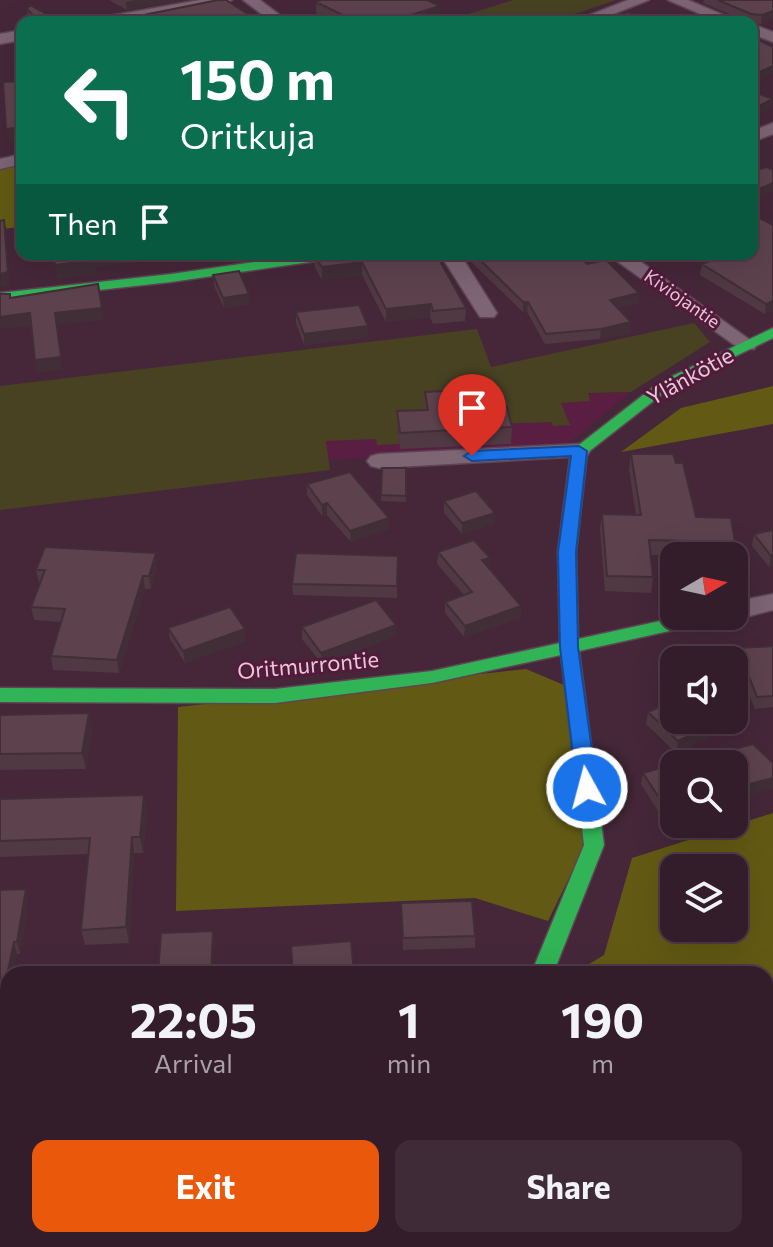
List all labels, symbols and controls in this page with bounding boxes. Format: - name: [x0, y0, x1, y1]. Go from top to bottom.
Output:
- text: 150 m: [180, 43, 335, 112]
- icon: left: [48, 48, 152, 152]
- text: Oritkuja: [180, 112, 315, 156]
- icon: arrive: [133, 200, 177, 244]
- text: Then: [48, 204, 117, 241]
- street label: Kiviojantie: [641, 264, 725, 332]
- street label: Ylänkötie: [642, 341, 738, 410]
- pin: [438, 374, 506, 456]
- icon: arrive: [450, 386, 494, 430]
- north arrow: [660, 542, 748, 630]
- map controls: [660, 542, 748, 942]
- street label: Oritmurrontie: [236, 645, 380, 684]
- button: sound: [660, 646, 748, 734]
- position arrow: [545, 746, 629, 830]
- button: search: [660, 750, 748, 838]
- button: layers: [660, 854, 748, 942]
- text: 22:05: [130, 989, 257, 1048]
- text: 1: [398, 989, 420, 1048]
- text: 190: [561, 989, 644, 1048]
- text: Arrival: [154, 1047, 233, 1078]
- text: min: [387, 1047, 431, 1078]
- text: m: [591, 1047, 614, 1078]
- button: Exit: [32, 1140, 379, 1232]
- button: Share: [395, 1140, 742, 1232]

